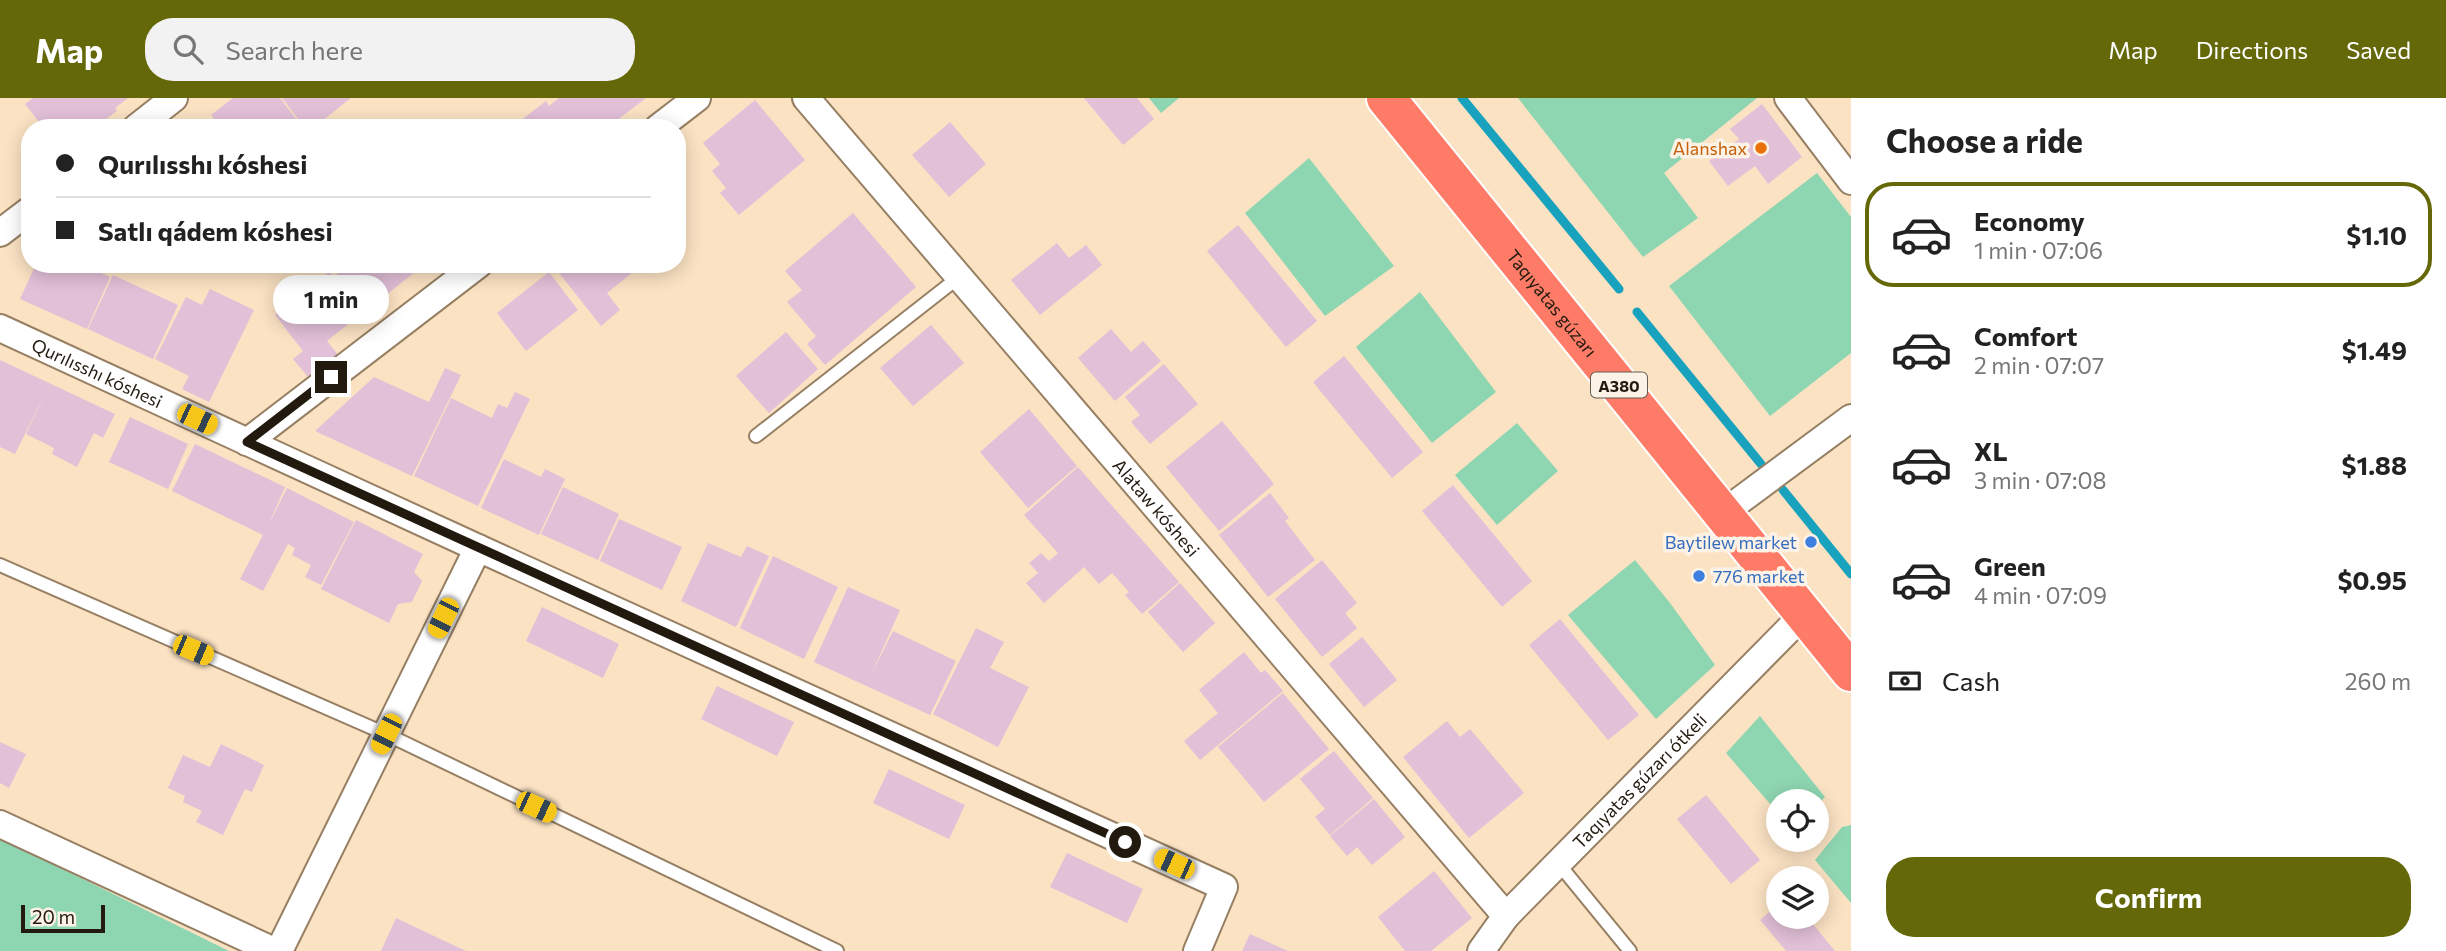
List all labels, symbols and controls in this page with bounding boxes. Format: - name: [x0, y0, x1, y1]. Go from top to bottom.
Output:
- search box: [145, 18, 635, 81]
- text: Map: [35, 29, 103, 70]
- icon: search: [169, 30, 207, 68]
- text: Search here: [225, 34, 363, 65]
- text: Map: [2108, 35, 2158, 64]
- text: Directions: [2196, 35, 2308, 64]
- text: Saved: [2346, 35, 2411, 64]
- text: Choose a ride: [1886, 120, 2083, 160]
- place label: Alanshax: [1673, 137, 1747, 159]
- marker: Alanshax: [1753, 140, 1769, 156]
- text: Qurılısshı kóshesi: [98, 148, 307, 179]
- icon: car: [1890, 203, 1953, 266]
- text: Economy: [1974, 205, 2085, 236]
- text: Satlı qádem kóshesi: [98, 215, 333, 246]
- text: $1.10: [2346, 219, 2407, 250]
- text: 1 min · 07:06: [1974, 236, 2103, 264]
- street label: Taqıyatas gúzarı: [1502, 245, 1602, 361]
- callout: 1 min: [273, 275, 389, 324]
- text: 1 min: [304, 285, 358, 313]
- icon: car: [1890, 318, 1953, 381]
- text: Comfort: [1974, 320, 2077, 351]
- street label: Qurılısshı kóshesi: [28, 333, 166, 412]
- text: $1.49: [2342, 334, 2407, 365]
- text: 2 min · 07:07: [1974, 351, 2104, 379]
- route end: [315, 361, 347, 393]
- road number: A380: [1591, 372, 1647, 398]
- car: [174, 401, 221, 437]
- icon: car: [1890, 433, 1953, 496]
- text: XL: [1974, 435, 2008, 466]
- text: $1.88: [2342, 449, 2407, 480]
- street label: Alataw kóshesi: [1109, 454, 1204, 561]
- text: 3 min · 07:08: [1974, 466, 2106, 494]
- place label: Baytilew market: [1665, 531, 1797, 553]
- marker: Baytilew market: [1803, 534, 1819, 550]
- icon: car: [1890, 548, 1953, 611]
- text: Green: [1974, 550, 2046, 581]
- text: $0.95: [2337, 564, 2407, 595]
- place label: 776 market: [1713, 565, 1805, 587]
- marker: 776 market: [1691, 568, 1707, 584]
- text: 4 min · 07:09: [1974, 581, 2107, 609]
- car: [425, 595, 462, 641]
- car: [170, 632, 217, 668]
- icon: cash: [1886, 662, 1924, 700]
- text: Cash: [1942, 665, 2000, 696]
- text: 260 m: [2345, 667, 2411, 695]
- street label: Taqıyatas gúzarı ótkeli: [1568, 709, 1711, 853]
- car: [368, 711, 405, 757]
- car: [513, 789, 560, 825]
- map controls: [1766, 789, 1829, 929]
- button: locate: [1766, 789, 1829, 852]
- route start: [1109, 826, 1141, 858]
- car: [1151, 846, 1198, 882]
- button: Confirm: [1886, 857, 2411, 937]
- button: layers: [1766, 866, 1829, 929]
- scale bar: [21, 902, 105, 934]
- text: 20 m: [32, 905, 75, 928]

